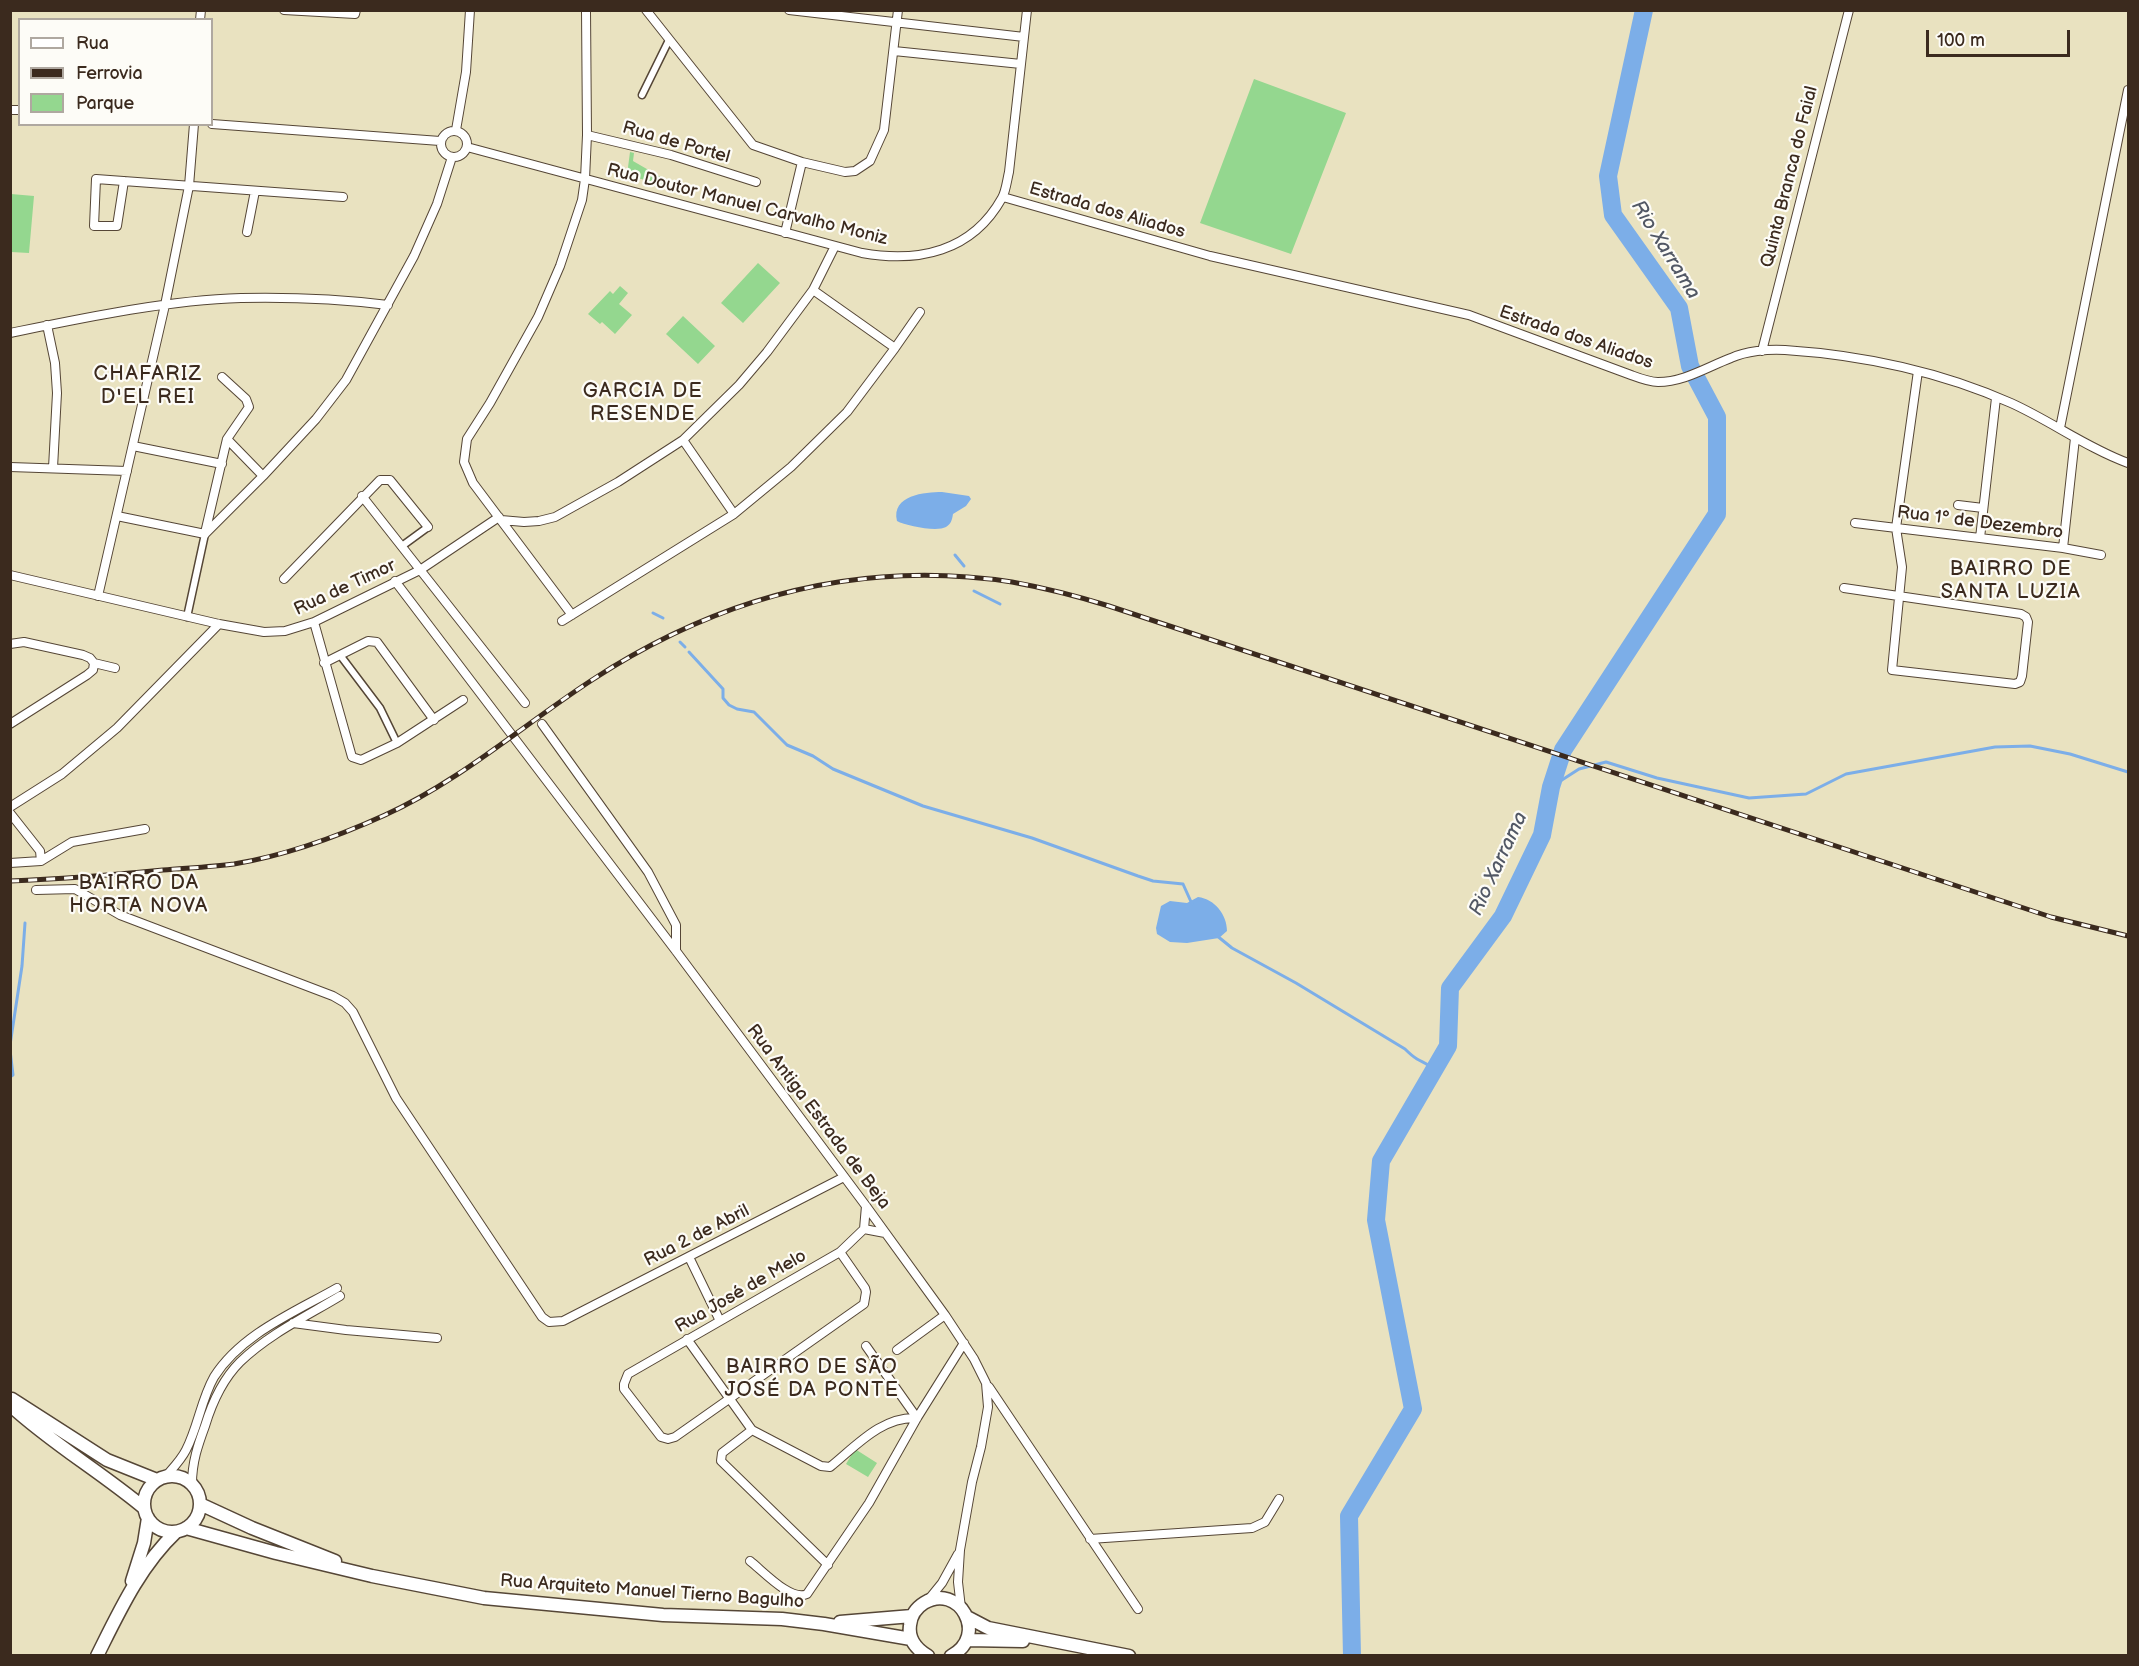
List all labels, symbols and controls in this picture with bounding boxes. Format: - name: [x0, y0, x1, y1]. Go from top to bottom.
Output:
- legend: [18, 18, 213, 126]
- scale bar: [1929, 18, 2073, 56]
- text: 100 m: [1937, 30, 1985, 51]
- text: Rua: [76, 33, 109, 54]
- text: Ferrovia: [76, 63, 143, 84]
- street label: Quinta Branca do Faial: [1757, 84, 1823, 270]
- text: Parque: [76, 93, 134, 114]
- street label: Rua de Portel: [620, 117, 732, 169]
- street label: Rua Doutor Manuel Carvalho Moniz: [604, 160, 890, 250]
- street label: Estrada dos Aliados: [1027, 178, 1187, 244]
- water label: Rio Xarrama: [1625, 196, 1705, 304]
- street label: Estrada dos Aliados: [1496, 302, 1656, 374]
- district label: CHAFARIZ D'EL REI: [94, 363, 202, 410]
- district label: GARCIA DE RESENDE: [583, 380, 703, 427]
- street label: Rua 1º de Dezembro: [1896, 502, 2064, 544]
- street label: Rua de Timor: [291, 555, 399, 621]
- district label: BAIRRO DE SANTA LUZIA: [1941, 558, 2081, 605]
- water label: Rio Xarrama: [1465, 808, 1533, 920]
- district label: BAIRRO DA HORTA NOVA: [69, 872, 209, 919]
- street label: Rua Antiga Estrada de Beja: [742, 1020, 894, 1214]
- street label: Rua 2 de Abril: [641, 1200, 753, 1272]
- street label: Rua José de Melo: [672, 1246, 810, 1338]
- district label: BAIRRO DE SÃO JOSÉ DA PONTE: [724, 1356, 900, 1403]
- street label: Rua Arquiteto Manuel Tierno Bagulho: [499, 1571, 805, 1613]

